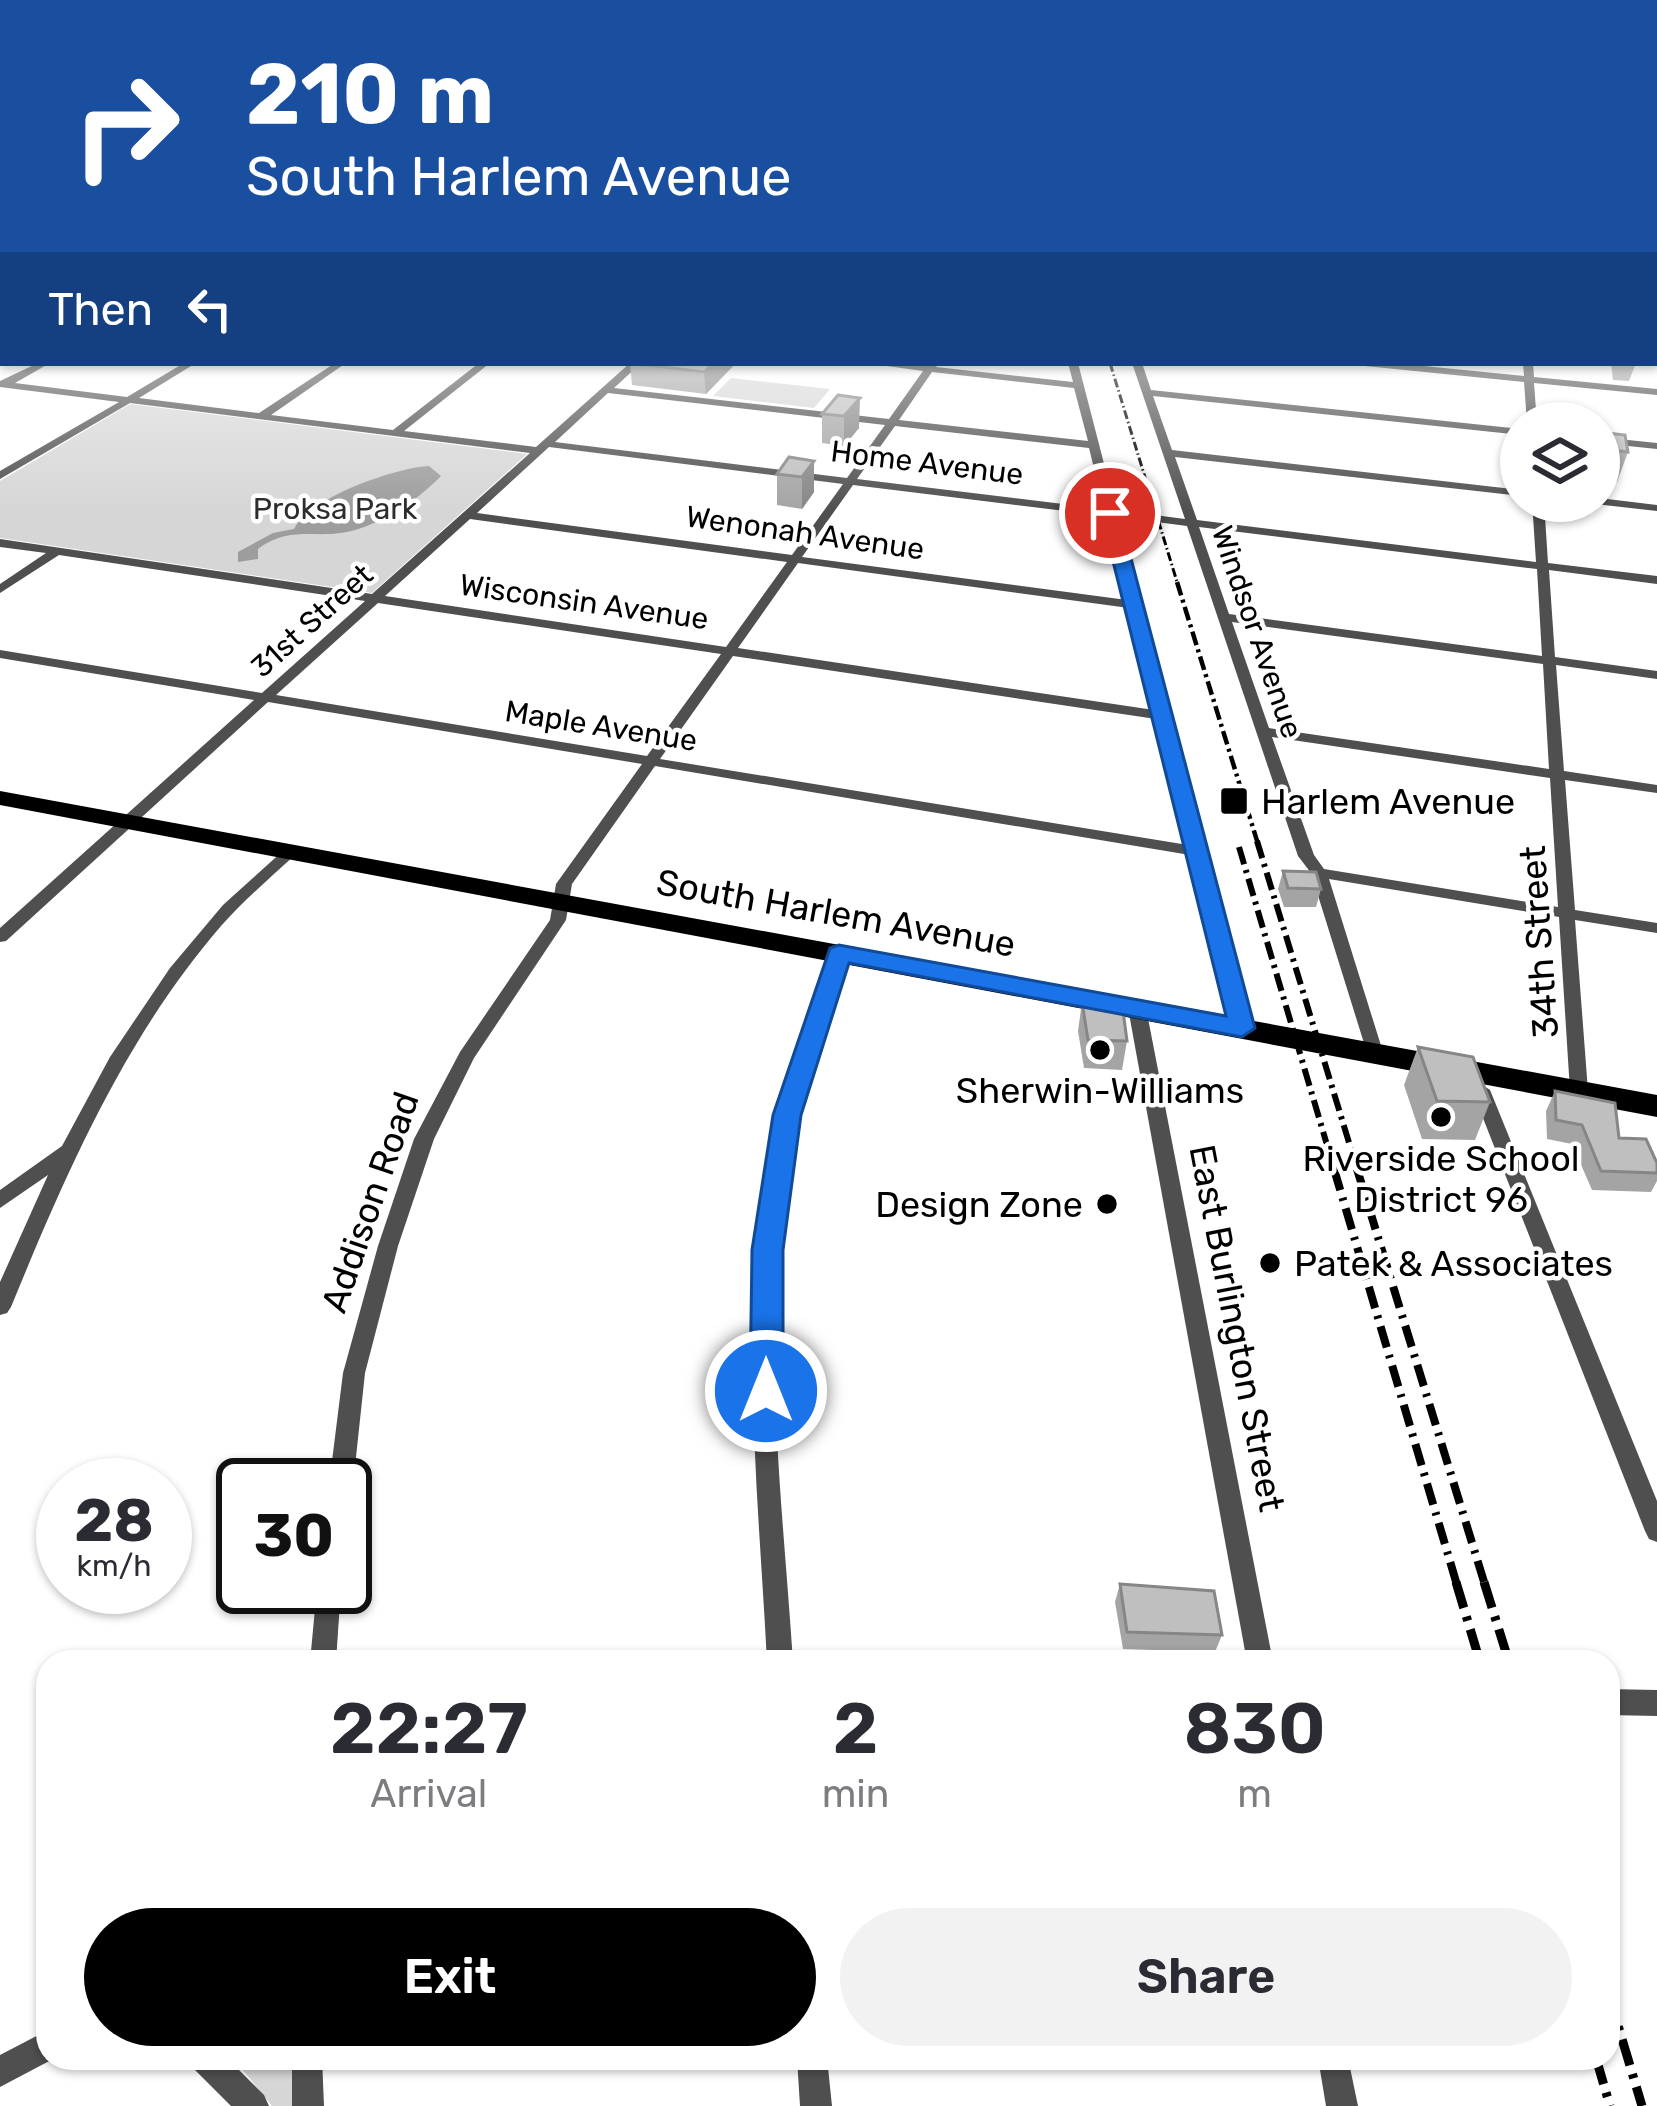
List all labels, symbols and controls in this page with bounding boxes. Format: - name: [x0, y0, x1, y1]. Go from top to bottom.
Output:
- text: 210 m: [246, 44, 494, 144]
- icon: right: [48, 48, 204, 204]
- text: South Harlem Avenue: [246, 145, 792, 209]
- icon: left: [177, 276, 243, 342]
- text: Then: [48, 283, 153, 336]
- map controls: [1500, 402, 1620, 522]
- button: layers: [1500, 402, 1620, 522]
- street label: Home Avenue: [829, 433, 1025, 493]
- pin: [1059, 462, 1161, 564]
- icon: arrive: [1077, 480, 1143, 546]
- park label: Proksa Park: [253, 491, 418, 527]
- street label: Wenonah Avenue: [684, 498, 926, 568]
- street label: Windsor Avenue: [1204, 521, 1310, 743]
- street label: 31st Street: [244, 557, 381, 685]
- street label: Wisconsin Avenue: [457, 567, 711, 637]
- street label: Maple Avenue: [502, 693, 700, 759]
- place label: Harlem Avenue: [1261, 780, 1515, 823]
- marker: Harlem Avenue: [1218, 785, 1250, 817]
- street label: 34th Street: [1511, 844, 1567, 1040]
- street label: South Harlem Avenue: [653, 860, 1019, 966]
- marker: Sherwin-Williams: [1087, 1037, 1113, 1063]
- place label: Sherwin-Williams: [956, 1069, 1244, 1112]
- street label: Addison Road: [312, 1086, 428, 1318]
- marker: Riverside School District 96: [1428, 1104, 1454, 1130]
- place label: Riverside School District 96: [1302, 1137, 1580, 1221]
- street label: East Burlington Street: [1180, 1141, 1294, 1515]
- place label: Design Zone: [875, 1183, 1083, 1226]
- marker: Design Zone: [1094, 1191, 1120, 1217]
- place label: Patek & Associates: [1294, 1242, 1613, 1285]
- marker: Patek & Associates: [1257, 1250, 1283, 1276]
- position arrow: [703, 1328, 829, 1454]
- speed limit sign: 30: [216, 1458, 372, 1614]
- text: 28: [74, 1485, 154, 1556]
- text: km/h: [77, 1548, 151, 1584]
- text: 22:27: [330, 1686, 528, 1771]
- text: 2: [833, 1686, 878, 1771]
- text: 830: [1183, 1686, 1326, 1771]
- text: Arrival: [370, 1771, 487, 1817]
- text: min: [822, 1771, 889, 1817]
- text: m: [1237, 1771, 1272, 1817]
- button: Exit: [84, 1908, 816, 2046]
- button: Share: [840, 1908, 1572, 2046]

